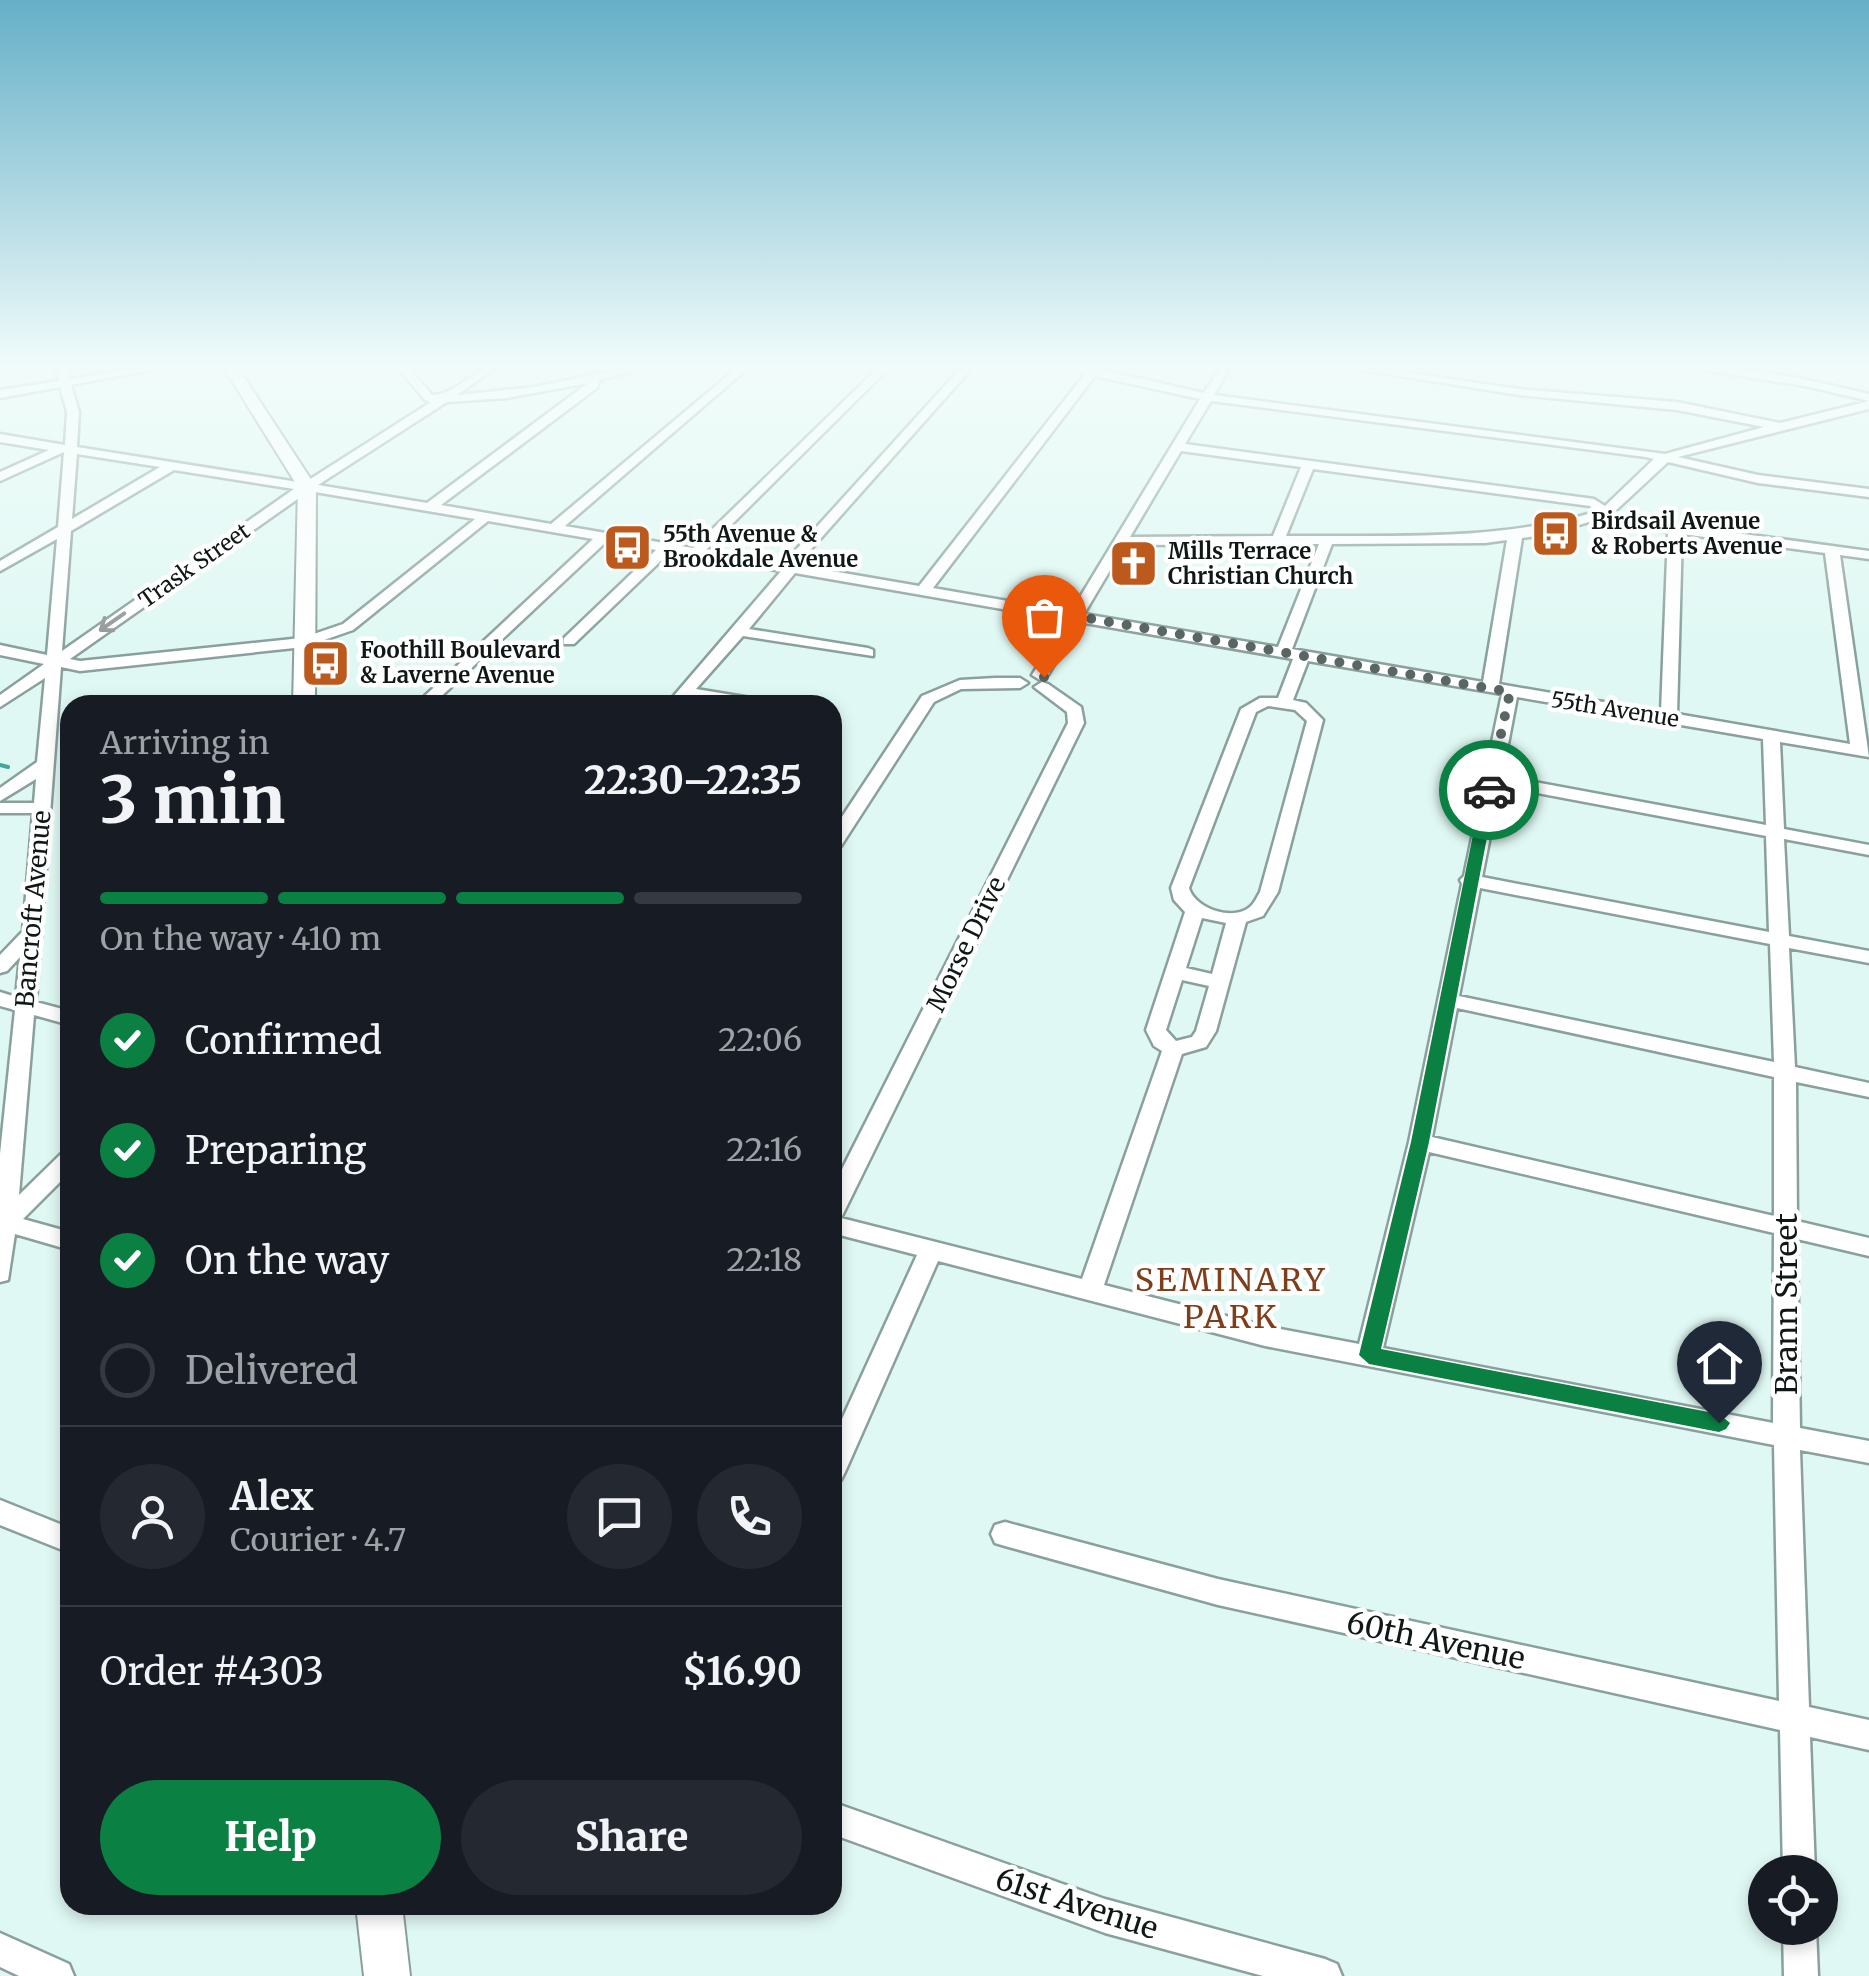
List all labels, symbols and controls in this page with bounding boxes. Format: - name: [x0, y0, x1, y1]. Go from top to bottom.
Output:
- place label: Birdsail Avenue & Roberts Avenue: [1591, 507, 1783, 560]
- bus stop icon: Birdsail Avenue & Roberts Avenue: [1530, 508, 1582, 560]
- street label: Trask Street: [133, 516, 255, 614]
- place label: 55th Avenue & Brookdale Avenue: [663, 520, 858, 573]
- bus stop icon: 55th Avenue & Brookdale Avenue: [602, 521, 654, 573]
- place label: Mills Terrace Christian Church: [1168, 537, 1353, 590]
- church icon: Mills Terrace Christian Church: [1107, 538, 1159, 590]
- pin: [1002, 575, 1087, 678]
- icon: bag: [1017, 590, 1072, 645]
- one-way arrow: [99, 611, 126, 632]
- place label: Foothill Boulevard & Laverne Avenue: [360, 636, 561, 689]
- bus stop icon: Foothill Boulevard & Laverne Avenue: [299, 637, 351, 689]
- street label: 55th Avenue: [1549, 685, 1681, 733]
- text: Arriving in: [100, 723, 269, 763]
- courier: [1439, 740, 1539, 840]
- text: 22:30–22:35: [584, 757, 802, 804]
- text: 3 min: [100, 759, 285, 841]
- icon: car: [1462, 763, 1517, 818]
- street label: Bancroft Avenue: [8, 809, 58, 1009]
- street label: Morse Drive: [920, 871, 1012, 1017]
- text: On the way · 410 m: [100, 919, 381, 959]
- icon: check: [100, 1013, 155, 1068]
- text: Confirmed: [185, 1017, 382, 1064]
- text: 22:06: [718, 1020, 802, 1060]
- icon: check: [100, 1123, 155, 1178]
- text: Preparing: [185, 1127, 367, 1174]
- text: 22:16: [726, 1130, 802, 1170]
- street label: Brann Street: [1767, 1213, 1805, 1395]
- icon: check: [100, 1233, 155, 1288]
- text: On the way: [185, 1237, 389, 1284]
- text: 22:18: [726, 1240, 802, 1280]
- district label: SEMINARY PARK: [1135, 1260, 1327, 1337]
- pin: [1677, 1321, 1762, 1424]
- icon: home: [1692, 1336, 1747, 1391]
- text: Delivered: [185, 1347, 358, 1394]
- button: person: [100, 1464, 205, 1569]
- button: chat: [567, 1464, 672, 1569]
- button: phone: [697, 1464, 802, 1569]
- text: Alex: [230, 1473, 314, 1520]
- text: Courier · 4.7: [230, 1520, 406, 1560]
- street label: 60th Avenue: [1343, 1603, 1529, 1677]
- text: Order #4303: [100, 1648, 324, 1695]
- text: $16.90: [682, 1648, 802, 1695]
- button: Help: [100, 1780, 441, 1895]
- button: Share: [461, 1780, 802, 1895]
- map controls: [1748, 1855, 1838, 1945]
- button: locate: [1748, 1855, 1838, 1945]
- street label: 61st Avenue: [991, 1859, 1163, 1947]

